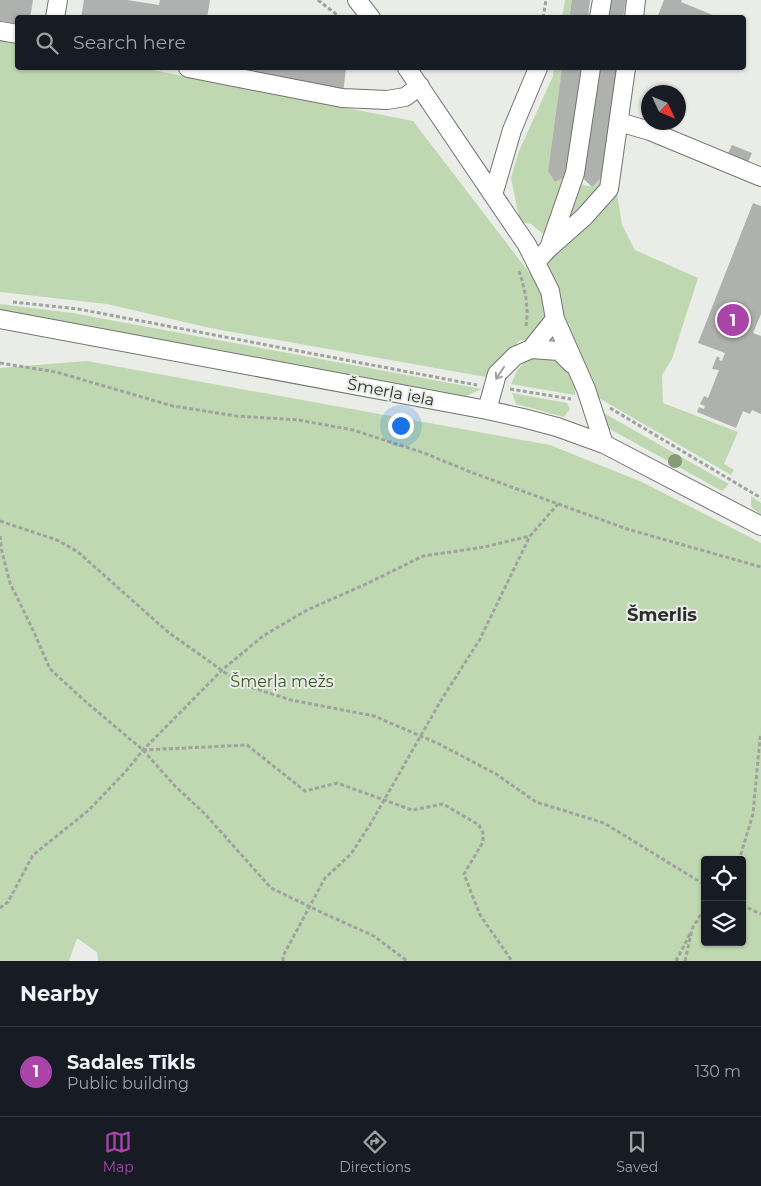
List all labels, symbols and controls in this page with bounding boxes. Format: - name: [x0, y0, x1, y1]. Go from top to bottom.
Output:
- search box: [15, 15, 746, 70]
- icon: search: [33, 29, 61, 57]
- text: Search here: [73, 31, 186, 54]
- north arrow: [641, 85, 686, 130]
- pin: 1: [717, 301, 749, 339]
- one-way arrow: [495, 366, 505, 380]
- street label: Šmerļa iela: [346, 374, 436, 411]
- your location: [388, 413, 414, 439]
- district label: Šmerlis: [627, 604, 697, 626]
- park label: Šmerļa mežs: [230, 672, 334, 692]
- map controls: [701, 856, 746, 946]
- button: locate: [701, 856, 746, 901]
- button: layers: [701, 901, 746, 946]
- text: Nearby: [20, 981, 99, 1006]
- text: Sadales Tīkls: [67, 1051, 195, 1074]
- text: 1: [33, 1062, 39, 1081]
- text: 130 m: [694, 1062, 741, 1081]
- text: Public building: [67, 1074, 189, 1093]
- tab: Map: [103, 1128, 134, 1176]
- tab: Directions: [339, 1128, 411, 1176]
- tab: Saved: [616, 1128, 658, 1176]

